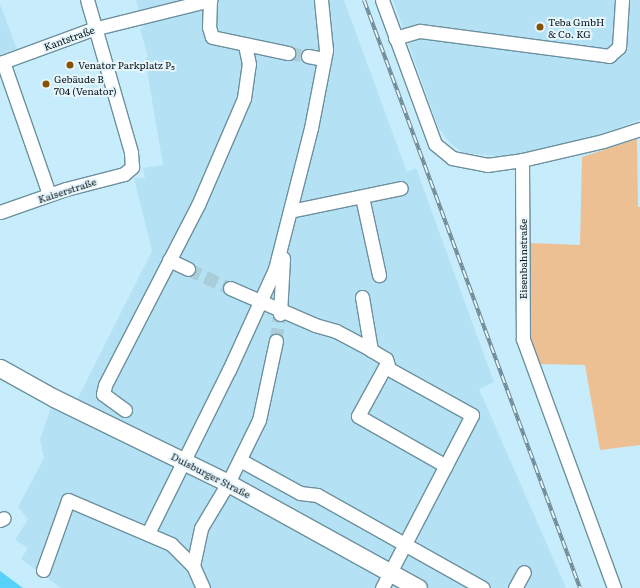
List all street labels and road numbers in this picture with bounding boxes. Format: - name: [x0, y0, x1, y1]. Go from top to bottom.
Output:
- street label: Kantstraße: [42, 23, 96, 53]
- street label: Kaiserstraße: [36, 175, 98, 205]
- street label: Eisenbahnstraße: [517, 219, 529, 299]
- street label: Duisburger Straße: [169, 450, 253, 500]

